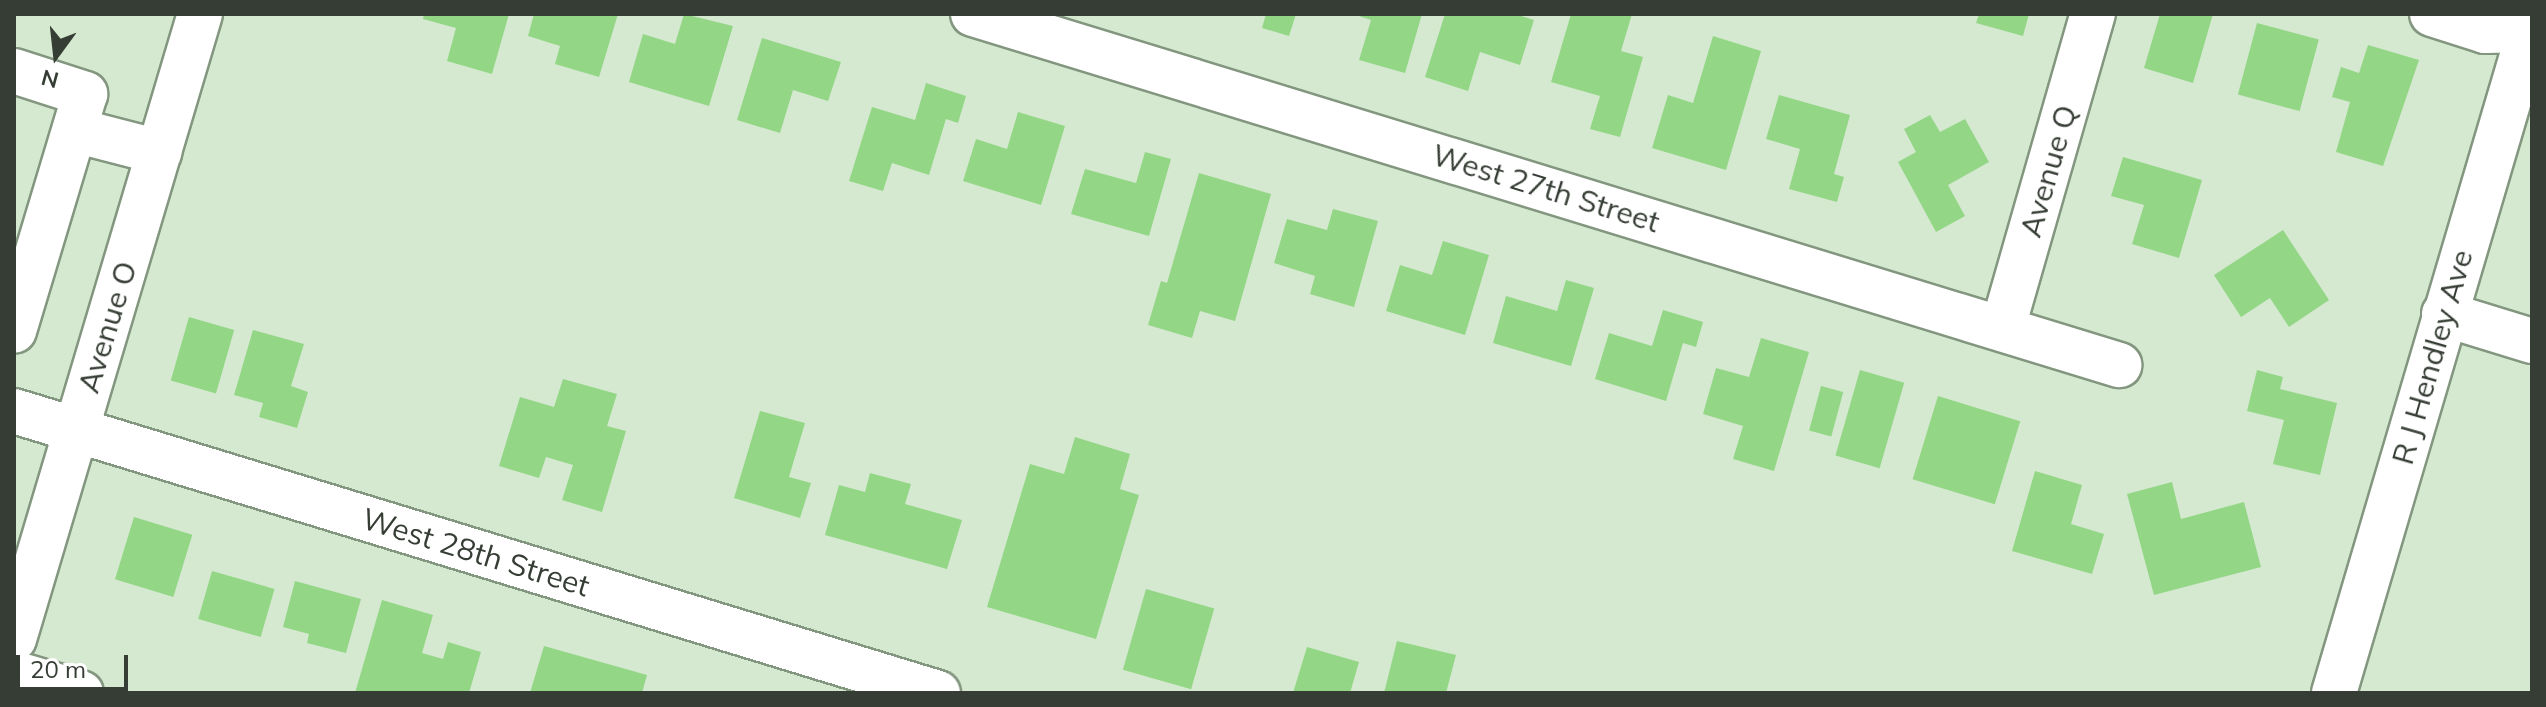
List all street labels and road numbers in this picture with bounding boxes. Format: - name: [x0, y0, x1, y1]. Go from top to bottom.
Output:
- street label: Avenue Q: [2012, 101, 2084, 241]
- street label: West 27th Street: [1428, 136, 1664, 240]
- street label: R J Hendley Ave: [2384, 246, 2480, 468]
- street label: Avenue O: [70, 257, 144, 397]
- street label: West 28th Street: [358, 500, 594, 604]

